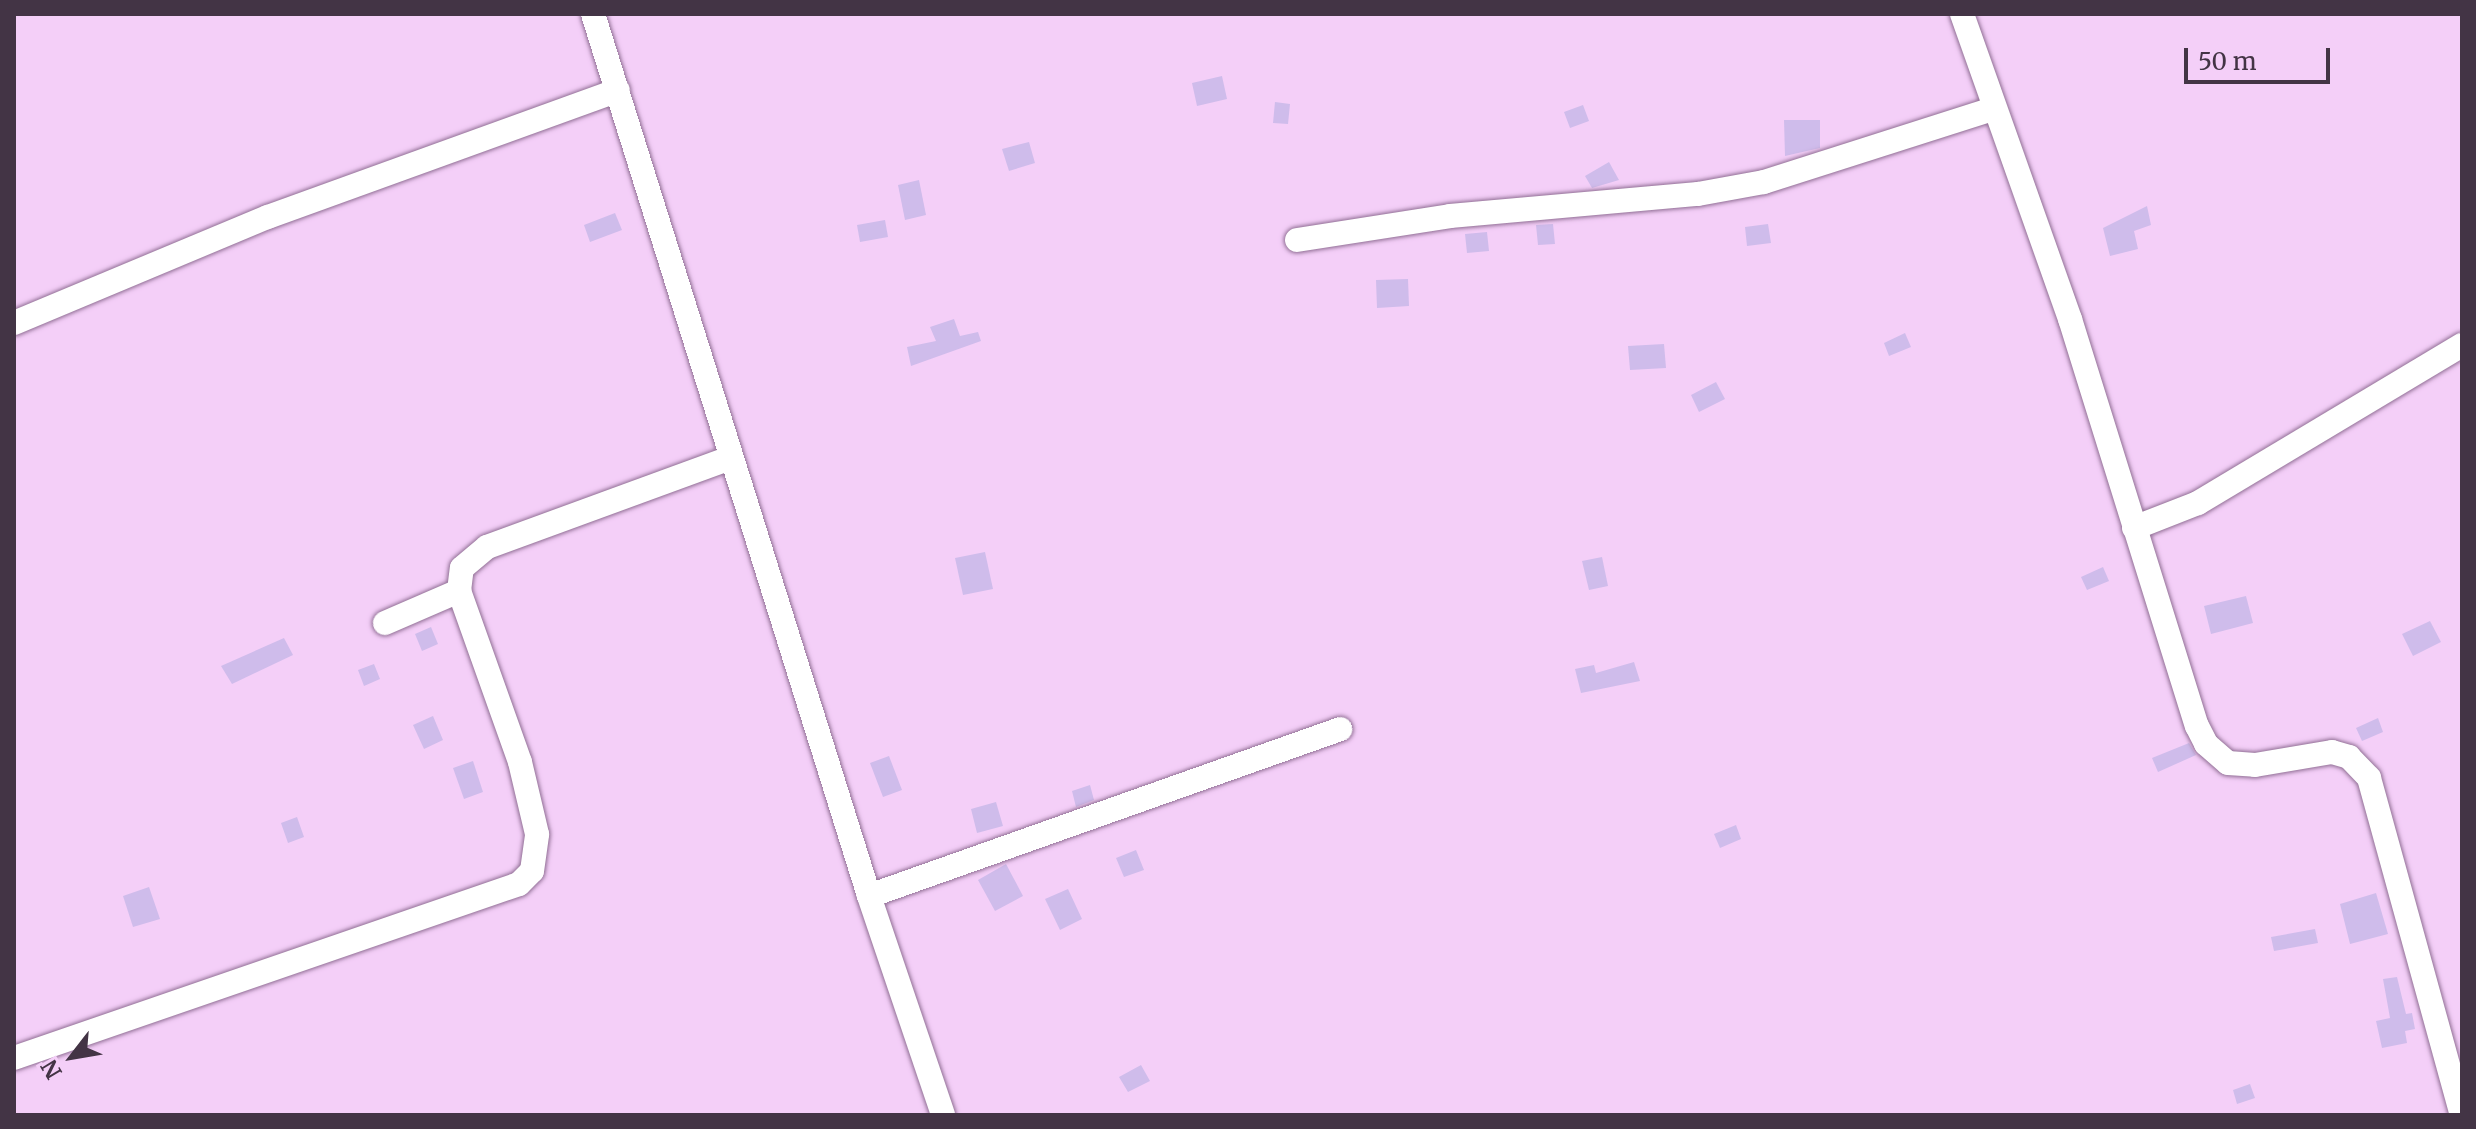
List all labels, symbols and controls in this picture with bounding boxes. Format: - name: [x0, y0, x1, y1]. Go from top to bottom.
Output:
- scale bar: [2188, 32, 2334, 82]
- text: 50 m: [2198, 46, 2257, 77]
- north arrow: [32, 1017, 112, 1097]
- text: N: [35, 1055, 68, 1084]

